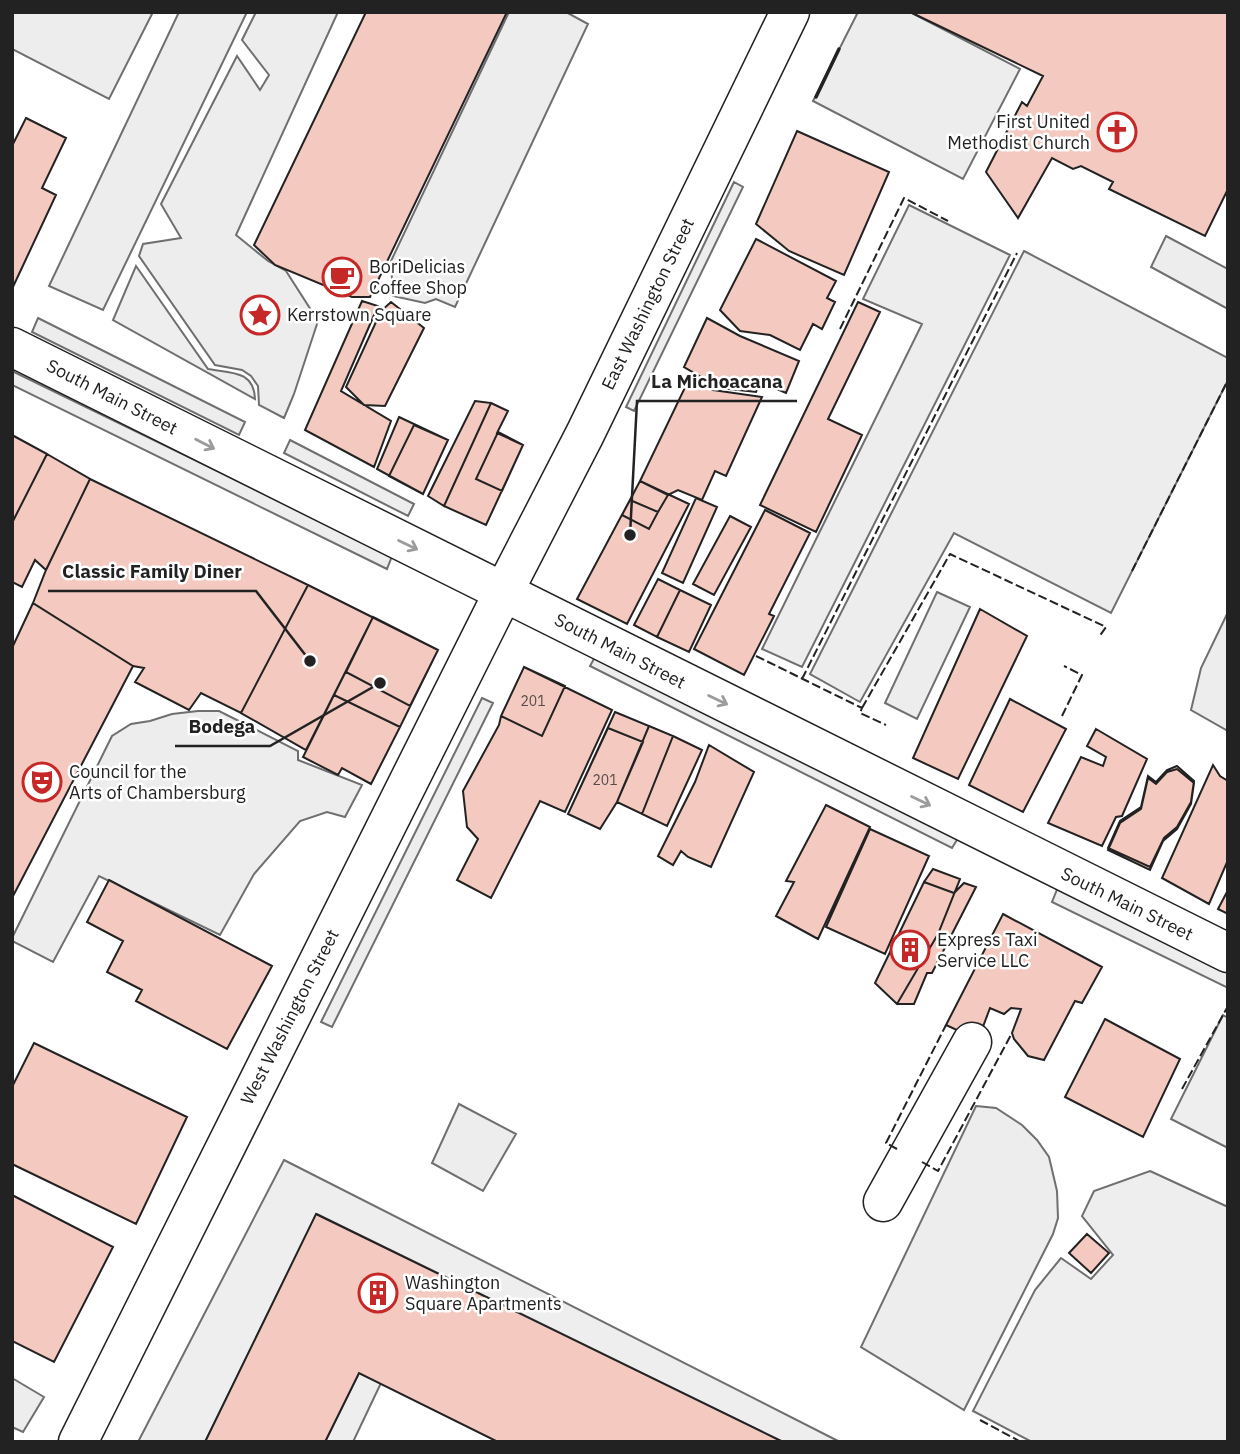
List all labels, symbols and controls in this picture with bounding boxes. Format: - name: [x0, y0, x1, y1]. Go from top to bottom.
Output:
- place label: First United Methodist Church: [947, 110, 1090, 154]
- church icon: First United Methodist Church: [1096, 111, 1138, 153]
- street label: East Washington Street: [596, 214, 699, 393]
- place label: BoriDelicias Coffee Shop: [369, 255, 467, 299]
- cafe icon: BoriDelicias Coffee Shop: [321, 256, 363, 298]
- place icon: Kerrstown Square: [239, 294, 281, 336]
- place label: Kerrstown Square: [287, 303, 431, 326]
- street label: South Main Street: [43, 354, 182, 440]
- callout: La Michoacana: [637, 361, 797, 401]
- text: La Michoacana: [651, 369, 783, 393]
- one-way arrow: [194, 437, 215, 451]
- one-way arrow: [397, 539, 418, 553]
- callout: Classic Family Diner: [48, 551, 256, 591]
- text: Classic Family Diner: [62, 559, 242, 583]
- street label: South Main Street: [551, 608, 690, 694]
- house number: 201: [520, 692, 546, 710]
- one-way arrow: [707, 693, 727, 707]
- callout: Bodega: [175, 706, 270, 746]
- text: Bodega: [189, 714, 256, 738]
- place label: Council for the Arts of Chambersburg: [69, 760, 246, 804]
- theatre icon: Council for the Arts of Chambersburg: [21, 761, 63, 803]
- house number: 201: [592, 771, 618, 789]
- one-way arrow: [910, 795, 931, 809]
- street label: South Main Street: [1057, 862, 1197, 945]
- street label: West Washington Street: [235, 925, 344, 1108]
- place label: Express Taxi Service LLC: [937, 928, 1037, 972]
- building icon: Express Taxi Service LLC: [889, 929, 931, 971]
- place label: Washington Square Apartments: [405, 1271, 562, 1315]
- building icon: Washington Square Apartments: [357, 1272, 399, 1314]

